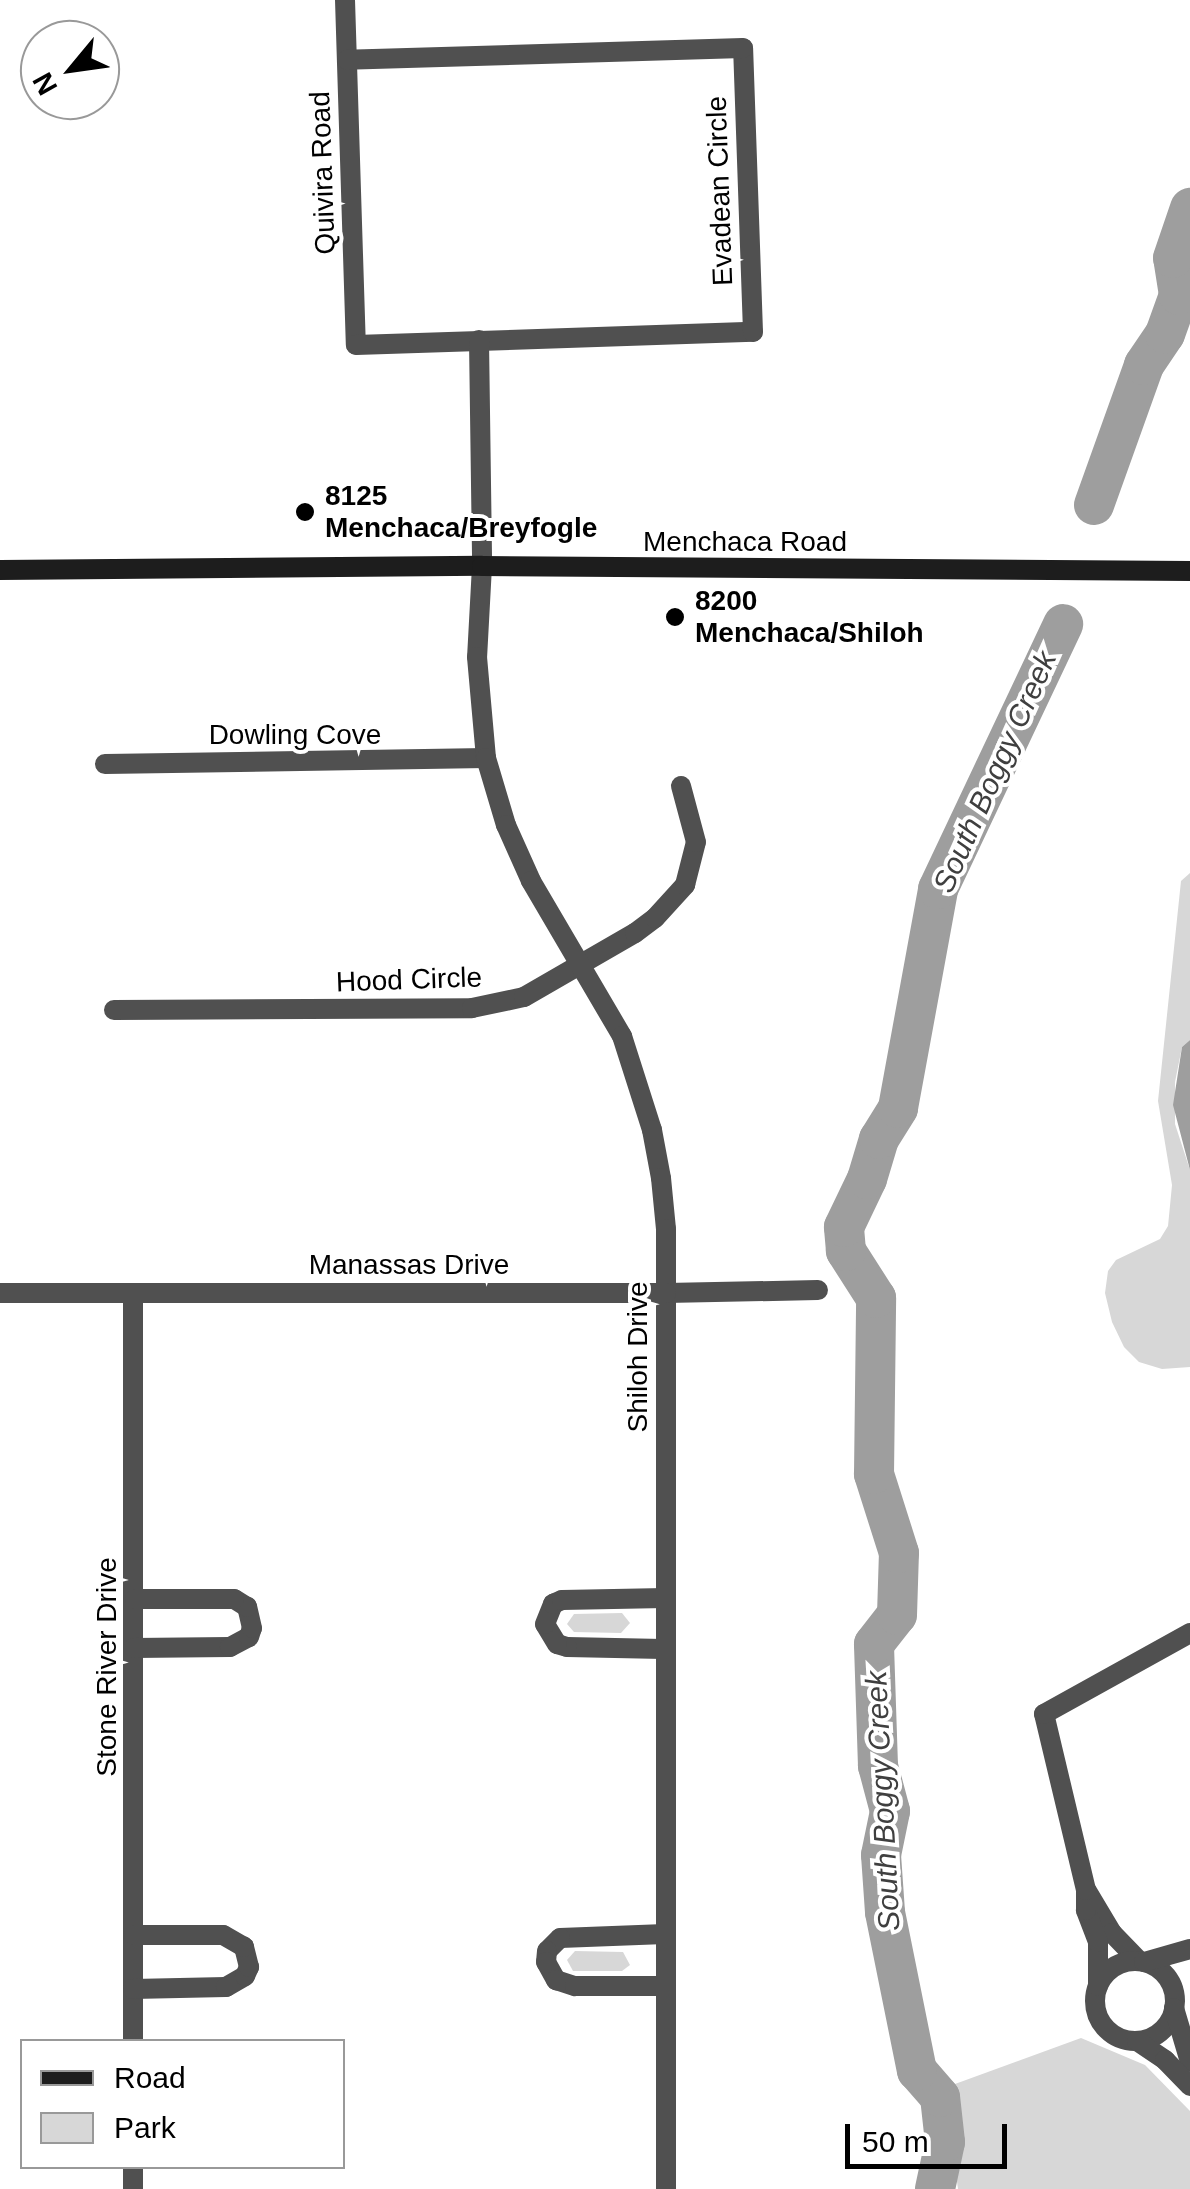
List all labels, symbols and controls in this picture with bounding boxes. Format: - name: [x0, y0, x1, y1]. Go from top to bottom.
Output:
- north arrow: [20, 20, 120, 120]
- text: N: [27, 67, 64, 100]
- street label: Quivira Road: [303, 91, 343, 255]
- street label: Evadean Circle: [700, 96, 740, 286]
- place label: 8125 Menchaca/Breyfogle: [325, 479, 597, 545]
- marker: 8125 Menchaca/Breyfogle: [294, 501, 316, 523]
- street label: Menchaca Road: [643, 525, 847, 559]
- place label: 8200 Menchaca/Shiloh: [695, 584, 924, 650]
- marker: 8200 Menchaca/Shiloh: [664, 606, 686, 628]
- water label: South Boggy Creek: [926, 646, 1064, 898]
- street label: Dowling Cove: [209, 718, 381, 752]
- street label: Hood Circle: [335, 961, 483, 999]
- street label: Manassas Drive: [309, 1248, 509, 1282]
- street label: Shiloh Drive: [621, 1282, 655, 1432]
- street label: Stone River Drive: [90, 1557, 124, 1777]
- water label: South Boggy Creek: [858, 1670, 908, 1932]
- legend: [20, 2039, 345, 2169]
- text: Road: [114, 2061, 186, 2094]
- scale bar: [850, 2104, 1012, 2166]
- text: Park: [114, 2111, 176, 2144]
- text: 50 m: [862, 2125, 929, 2158]

